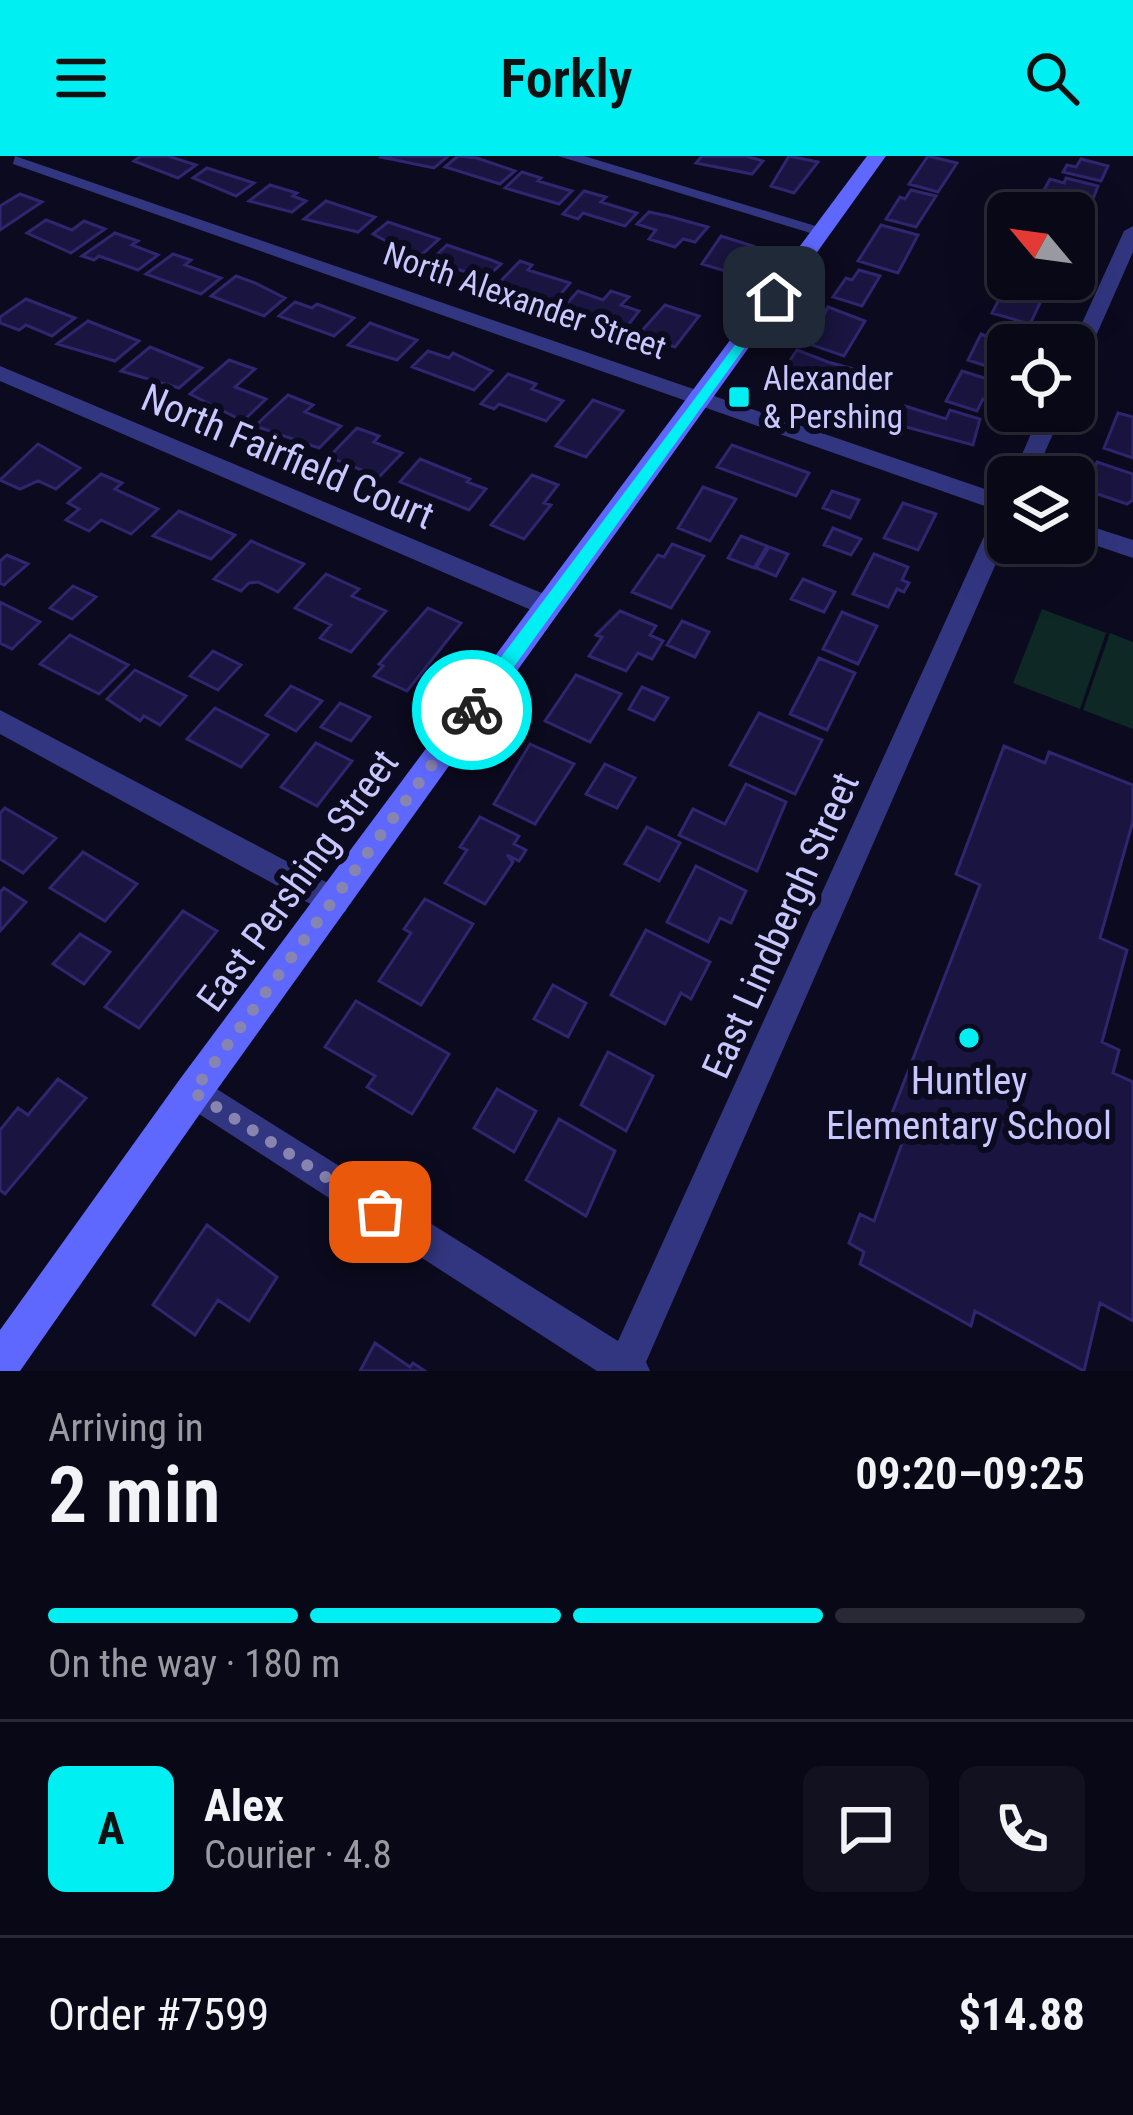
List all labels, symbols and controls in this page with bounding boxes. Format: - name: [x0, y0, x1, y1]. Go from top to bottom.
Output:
- icon: menu: [48, 45, 114, 111]
- icon: search: [1019, 45, 1085, 111]
- text: Forkly: [500, 47, 633, 110]
- north arrow: [987, 192, 1095, 300]
- map controls: [987, 192, 1095, 564]
- street label: North Alexander Street: [378, 234, 671, 367]
- pin: [723, 246, 825, 348]
- icon: home: [741, 264, 807, 330]
- button: locate: [987, 324, 1095, 432]
- place label: Alexander & Pershing: [763, 359, 903, 436]
- street label: North Fairfield Court: [135, 375, 441, 539]
- marker: Alexander & Pershing: [726, 384, 752, 410]
- button: layers: [987, 456, 1095, 564]
- courier: [412, 650, 532, 770]
- icon: bike: [439, 677, 505, 743]
- street label: East Pershing Street: [188, 741, 408, 1020]
- street label: East Lindbergh Street: [693, 766, 869, 1085]
- marker: Huntley Elementary School: [956, 1025, 982, 1051]
- place label: Huntley Elementary School: [826, 1058, 1112, 1149]
- pin: [329, 1161, 431, 1263]
- icon: bag: [347, 1179, 413, 1245]
- text: Arriving in: [48, 1405, 204, 1451]
- text: 09:20–09:25: [855, 1447, 1085, 1500]
- text: 2 min: [48, 1450, 221, 1541]
- text: On the way · 180 m: [48, 1641, 340, 1687]
- button: chat: [803, 1766, 929, 1892]
- button: phone: [959, 1766, 1085, 1892]
- text: Alex: [204, 1779, 284, 1832]
- text: A: [98, 1802, 124, 1855]
- text: Courier · 4.8: [204, 1832, 392, 1878]
- text: Order #7599: [48, 1988, 269, 2041]
- text: $14.88: [958, 1988, 1085, 2041]

